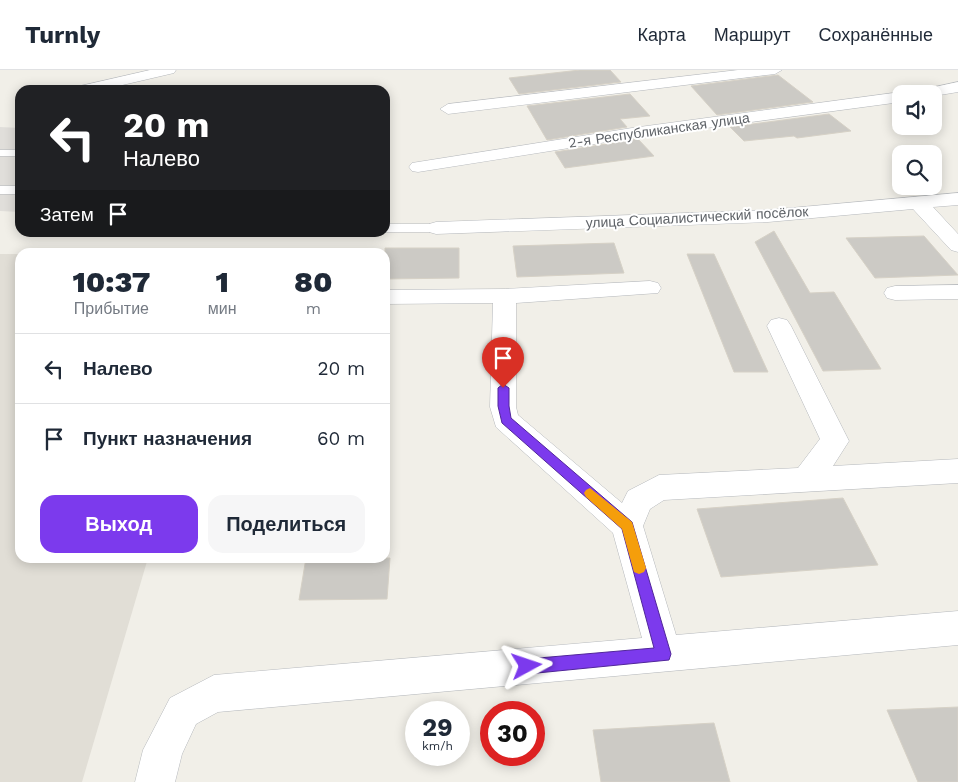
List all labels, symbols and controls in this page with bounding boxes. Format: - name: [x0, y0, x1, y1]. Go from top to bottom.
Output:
- text: Turnly: [25, 21, 100, 49]
- text: Карта: [638, 24, 686, 45]
- text: Маршрут: [714, 24, 790, 45]
- text: Сохранённые: [818, 24, 933, 45]
- map controls: [892, 85, 942, 195]
- button: sound: [892, 85, 942, 135]
- text: 20 m: [123, 104, 209, 146]
- icon: left: [40, 105, 105, 170]
- street label: 2-я Республиканская улица: [567, 109, 751, 151]
- button: search: [892, 145, 942, 195]
- text: Налево: [123, 146, 200, 171]
- icon: arrive: [104, 200, 132, 228]
- text: Затем: [40, 203, 94, 226]
- street label: улица Социалистический посёлок: [585, 203, 810, 231]
- text: 10:37: [72, 264, 150, 299]
- text: 1: [216, 264, 229, 299]
- text: 80: [294, 264, 333, 299]
- text: Прибытие: [74, 299, 149, 318]
- text: мин: [208, 299, 237, 318]
- text: m: [306, 299, 321, 318]
- pin: [482, 337, 524, 388]
- icon: arrive: [489, 344, 517, 372]
- icon: left: [40, 355, 68, 383]
- text: Налево: [83, 357, 153, 380]
- text: 20 m: [318, 357, 365, 380]
- icon: arrive: [40, 425, 68, 453]
- text: Пункт назначения: [83, 427, 252, 450]
- text: 60 m: [317, 427, 365, 450]
- button: Выход: [40, 495, 198, 553]
- button: Поделиться: [208, 495, 365, 553]
- position arrow: [500, 639, 552, 691]
- speed limit sign: 30: [480, 701, 545, 766]
- text: 29: [422, 713, 453, 742]
- text: km/h: [422, 739, 453, 753]

